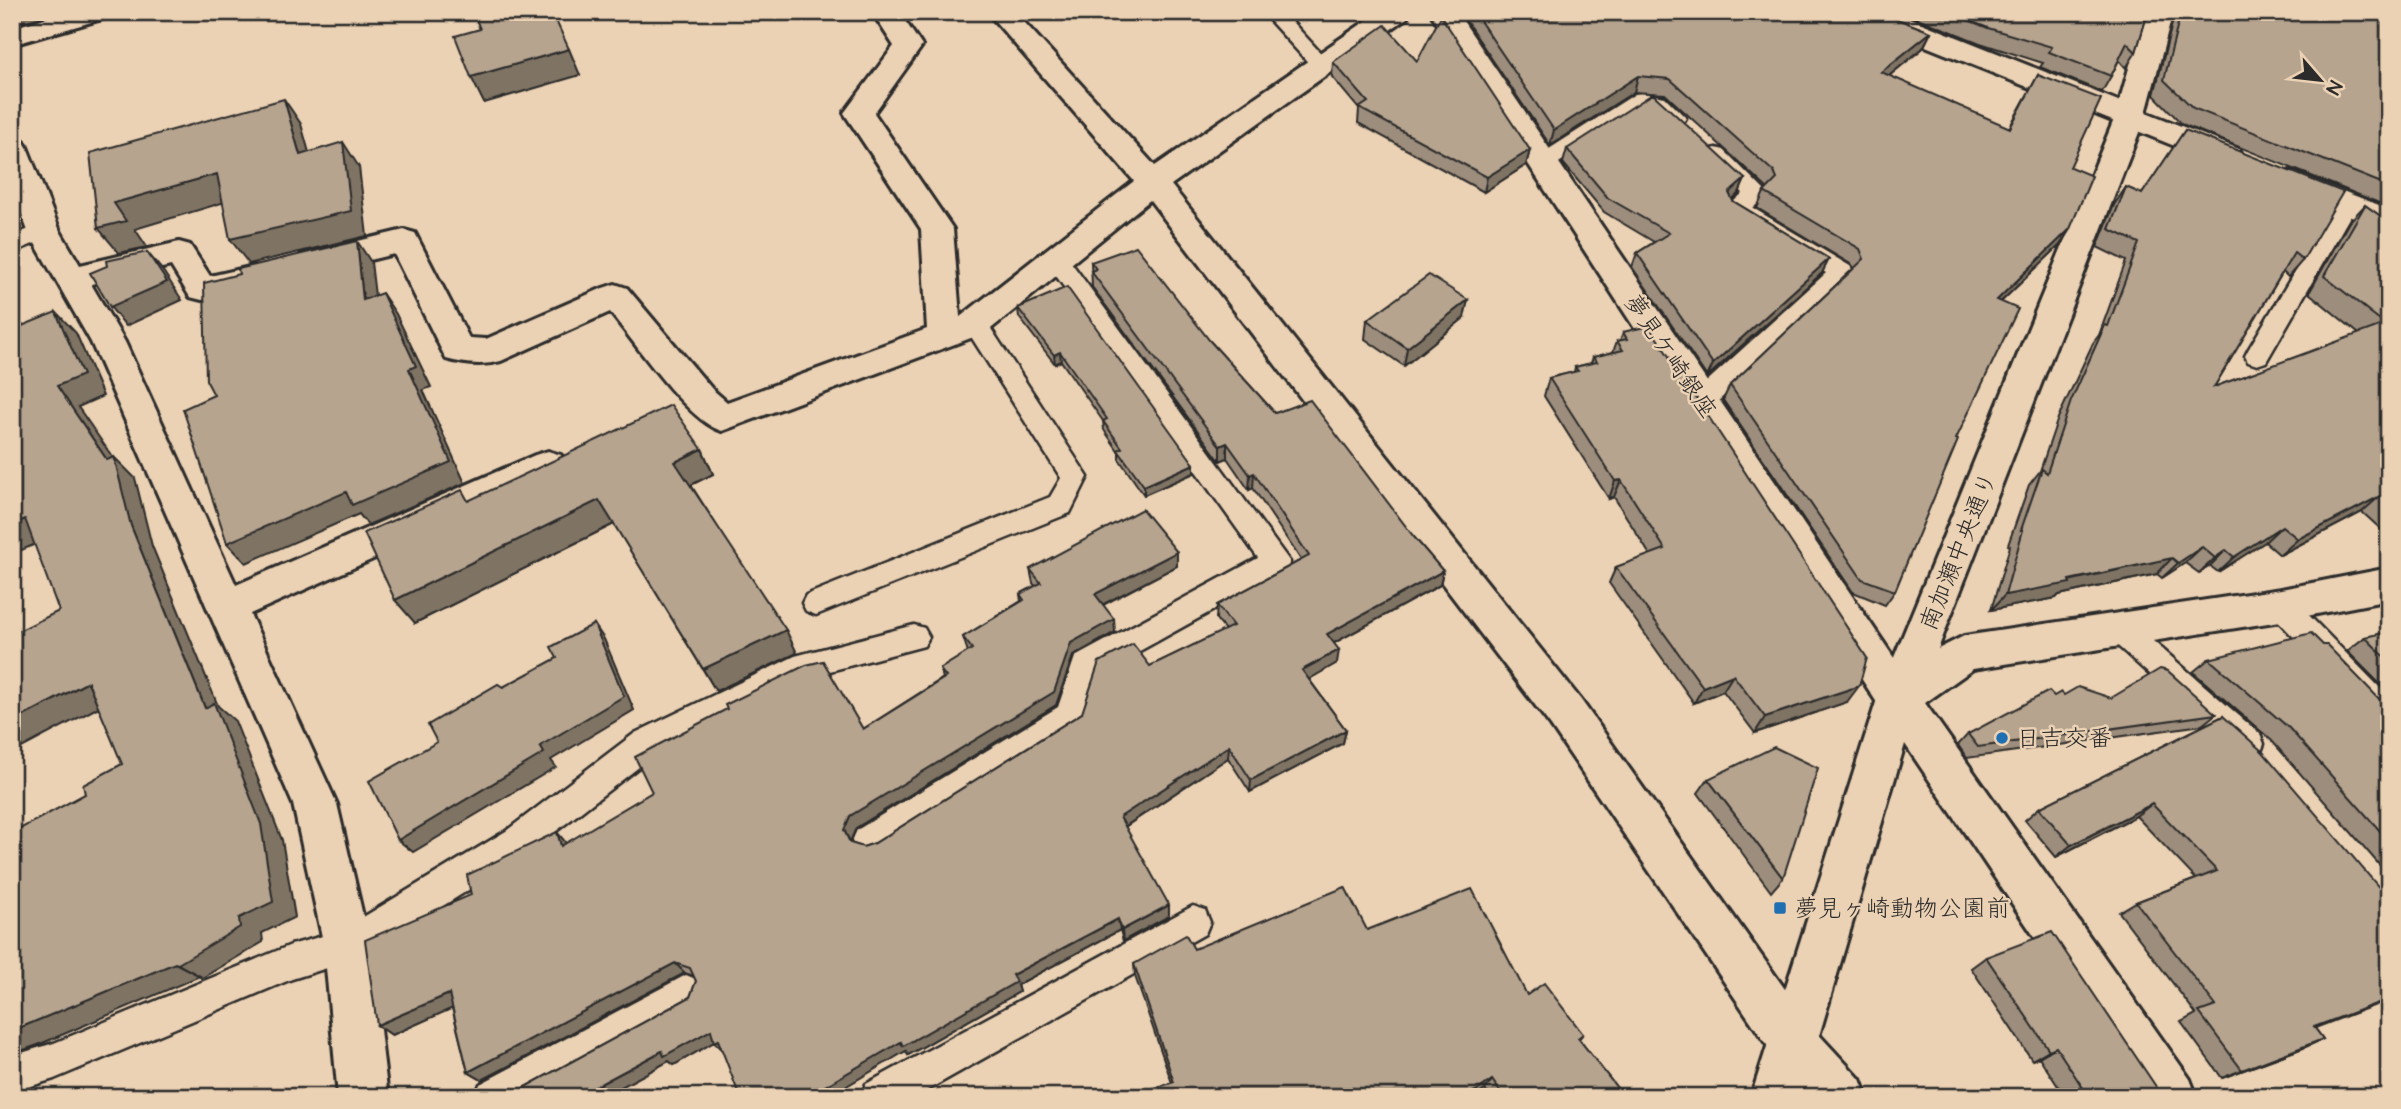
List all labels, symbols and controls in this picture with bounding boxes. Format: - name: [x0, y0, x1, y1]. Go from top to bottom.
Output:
- north arrow: [2286, 46, 2356, 116]
- text: N: [2319, 76, 2348, 99]
- street label: 夢見ケ崎銀座: [1616, 287, 1725, 426]
- street label: 南加瀬中央通り: [1912, 467, 2006, 636]
- place label: 日吉交番: [2016, 722, 2112, 756]
- marker: 日吉交番: [1994, 730, 2010, 746]
- place label: 夢見ヶ崎動物公園前: [1794, 892, 2010, 926]
- marker: 夢見ヶ崎動物公園前: [1772, 900, 1788, 916]

